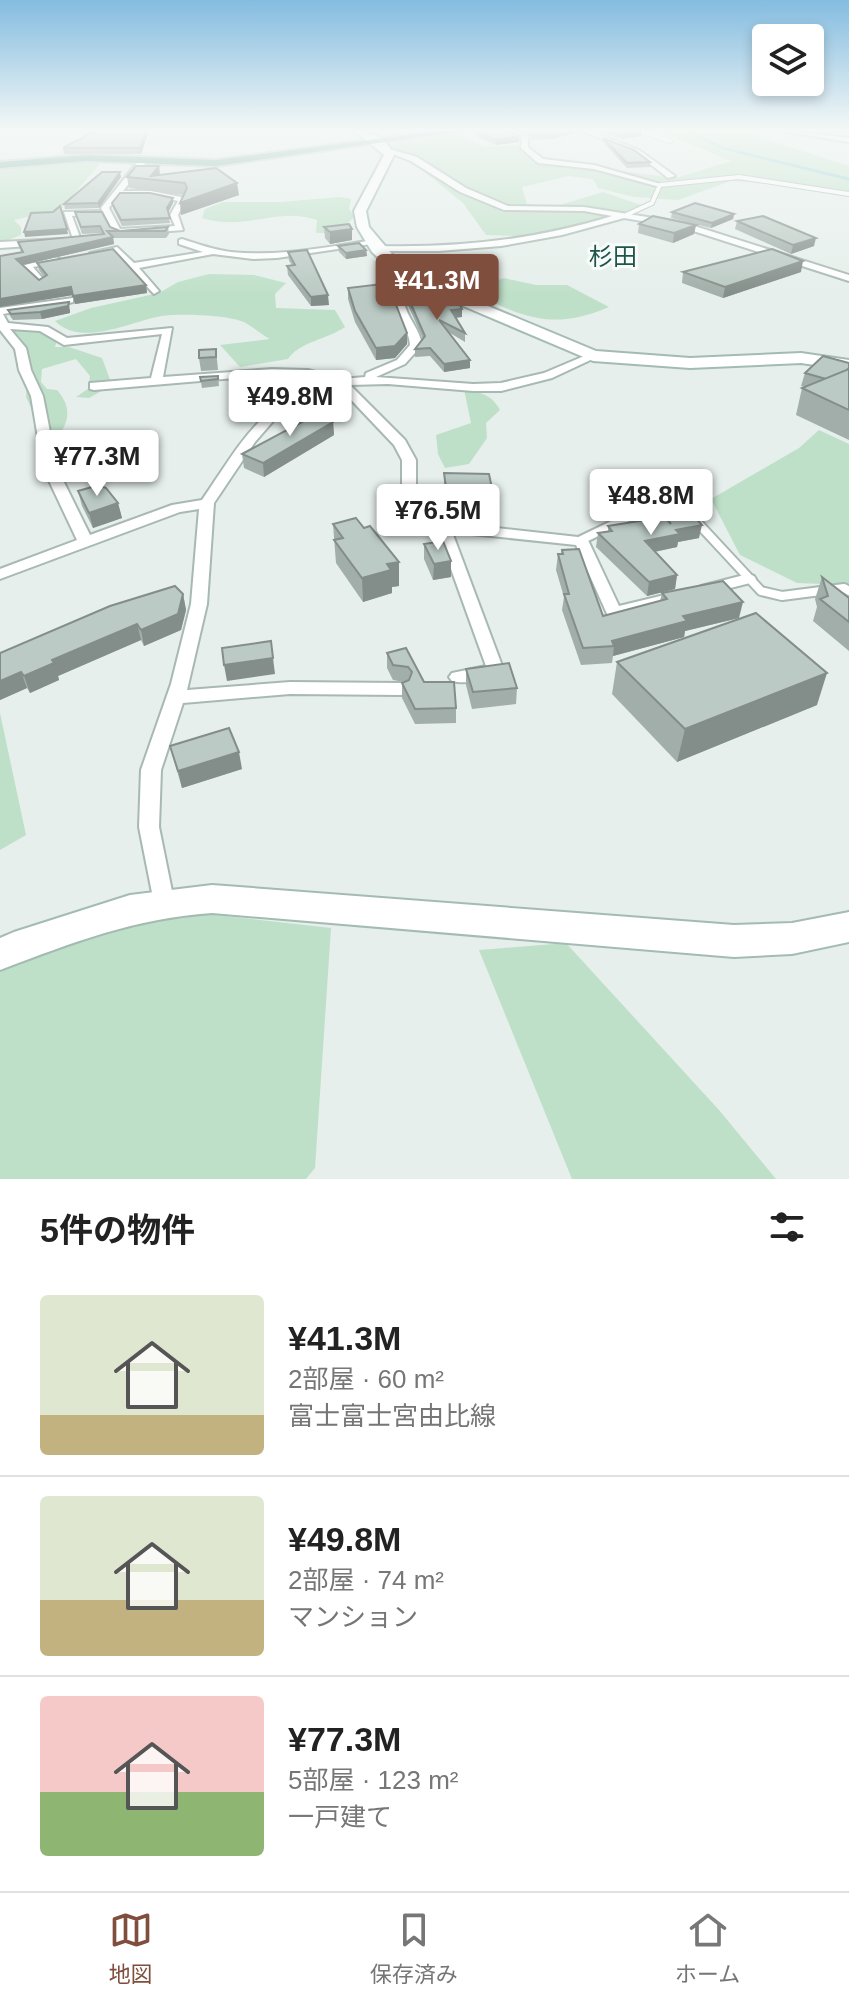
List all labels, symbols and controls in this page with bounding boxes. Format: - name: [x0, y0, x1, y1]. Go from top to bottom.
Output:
- map controls: [752, 24, 824, 96]
- button: layers: [752, 24, 824, 96]
- district label: 杉田: [589, 243, 637, 270]
- pin: ¥41.3M: [372, 254, 502, 322]
- text: ¥41.3M: [394, 265, 480, 295]
- pin: ¥49.8M: [225, 370, 355, 438]
- text: ¥49.8M: [247, 381, 333, 411]
- pin: ¥77.3M: [32, 430, 162, 498]
- text: ¥77.3M: [54, 441, 140, 471]
- pin: ¥48.8M: [586, 469, 716, 537]
- text: ¥48.8M: [608, 480, 694, 510]
- pin: ¥76.5M: [373, 484, 503, 552]
- text: ¥76.5M: [395, 495, 481, 525]
- icon: filters: [765, 1205, 809, 1249]
- text: 5件の物件: [40, 1211, 195, 1249]
- text: ¥41.3M: [288, 1319, 401, 1357]
- icon: home: [104, 1327, 200, 1423]
- text: 2部屋 · 60 m²: [288, 1364, 444, 1394]
- text: 富士富士宮由比線: [288, 1401, 496, 1431]
- text: ¥49.8M: [288, 1520, 401, 1558]
- icon: home: [104, 1528, 200, 1624]
- text: 2部屋 · 74 m²: [288, 1565, 444, 1595]
- text: マンション: [288, 1602, 418, 1632]
- text: ¥77.3M: [288, 1720, 401, 1758]
- icon: home: [104, 1728, 200, 1824]
- text: 5部屋 · 123 m²: [288, 1765, 459, 1795]
- text: 一戸建て: [288, 1802, 392, 1832]
- tab: 地図: [109, 1908, 153, 1988]
- tab: 保存済み: [370, 1908, 458, 1988]
- tab: ホーム: [675, 1908, 740, 1988]

